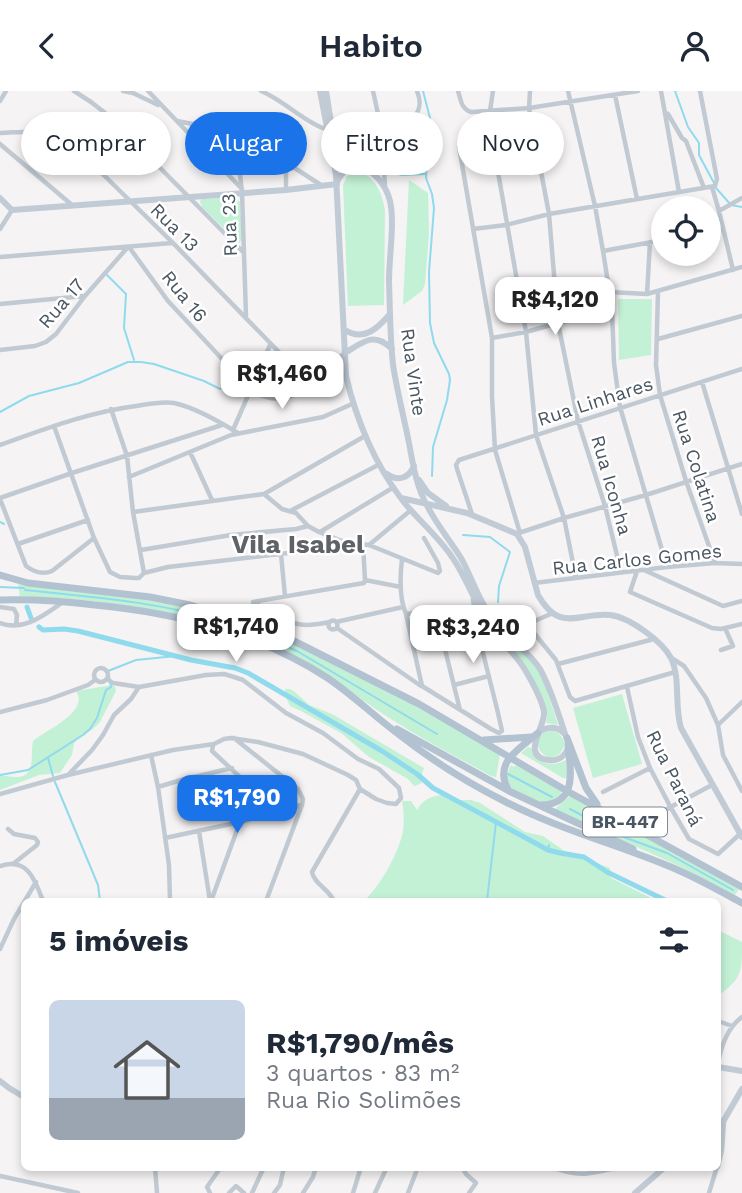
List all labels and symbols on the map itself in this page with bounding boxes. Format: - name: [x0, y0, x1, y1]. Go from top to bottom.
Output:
- street label: Rua 23: [217, 193, 242, 257]
- street label: Rua 13: [146, 198, 204, 256]
- street label: Rua 16: [157, 266, 212, 327]
- street label: Rua 17: [33, 274, 89, 333]
- pin: R$4,120: [490, 278, 620, 337]
- street label: Rua Vinte: [396, 327, 431, 417]
- pin: R$1,460: [217, 351, 347, 411]
- street label: Rua Linhares: [535, 372, 656, 431]
- street label: Rua Colatina: [667, 407, 726, 526]
- street label: Rua Iconha: [586, 433, 637, 538]
- district label: Vila Isabel: [231, 529, 365, 559]
- street label: Rua Carlos Gomes: [551, 539, 723, 580]
- pin: R$1,740: [171, 605, 301, 664]
- pin: R$3,240: [408, 605, 538, 665]
- street label: Rua Paraná: [641, 726, 708, 830]
- pin: R$1,790: [172, 775, 302, 835]
- road number: BR-447: [583, 807, 667, 837]

